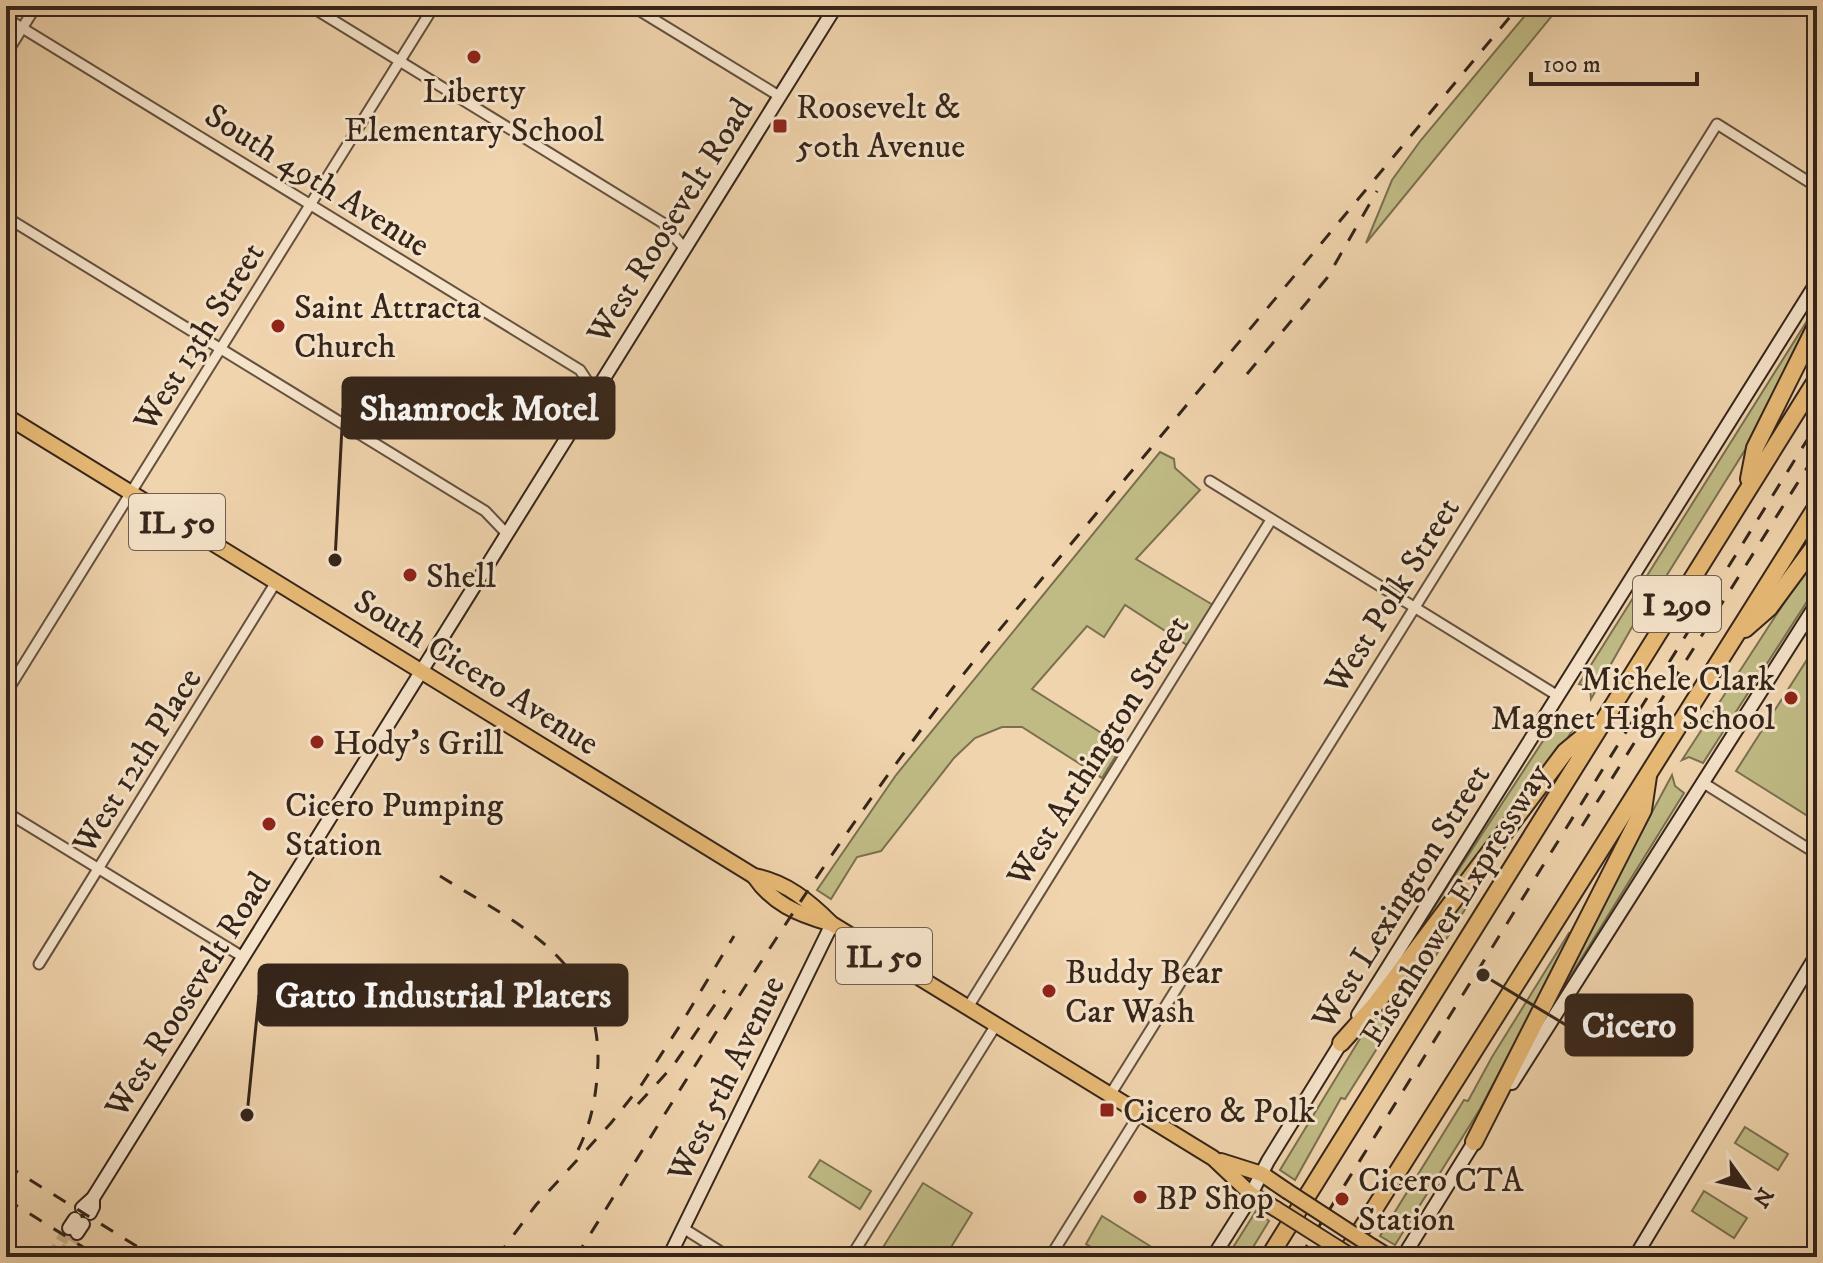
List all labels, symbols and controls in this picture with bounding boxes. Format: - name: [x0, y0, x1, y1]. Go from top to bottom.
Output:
- scale bar: [1531, 36, 1697, 86]
- marker: Liberty Elementary School: [465, 48, 483, 66]
- text: 100 m: [1543, 50, 1601, 80]
- place label: Liberty Elementary School: [344, 71, 605, 152]
- place label: Roosevelt & 50th Avenue: [796, 87, 965, 168]
- street label: West Roosevelt Road: [578, 90, 763, 352]
- street label: South 49th Avenue: [197, 95, 437, 267]
- marker: Roosevelt & 50th Avenue: [771, 117, 789, 135]
- street label: West 13th Street: [124, 235, 274, 440]
- place label: Saint Attracta Church: [294, 287, 482, 368]
- marker: Saint Attracta Church: [269, 317, 287, 335]
- callout: Shamrock Motel: [343, 378, 614, 438]
- text: Shamrock Motel: [359, 387, 600, 432]
- street label: West Polk Street: [1315, 490, 1470, 703]
- road number: IL 50: [129, 494, 225, 550]
- place label: Shell: [426, 556, 497, 598]
- marker: Shell: [401, 566, 419, 584]
- road number: I 290: [1633, 576, 1721, 632]
- street label: South Cicero Avenue: [346, 580, 606, 765]
- street label: West Arthington Street: [998, 607, 1199, 895]
- place label: Michele Clark Magnet High School: [1491, 659, 1776, 740]
- street label: West 12th Place: [63, 660, 211, 863]
- marker: Michele Clark Magnet High School: [1782, 689, 1800, 707]
- place label: Hody's Grill: [333, 723, 504, 765]
- marker: Hody's Grill: [308, 733, 326, 751]
- street label: Eisenhower Expressway: [1352, 755, 1560, 1054]
- street label: West Lexington Street: [1303, 757, 1500, 1038]
- place label: Cicero Pumping Station: [285, 785, 504, 866]
- marker: Cicero Pumping Station: [260, 815, 278, 833]
- street label: West Roosevelt Road: [96, 864, 281, 1126]
- road number: IL 50: [836, 928, 932, 984]
- place label: Buddy Bear Car Wash: [1065, 952, 1223, 1033]
- callout: Gatto Industrial Platers: [259, 965, 627, 1025]
- street label: West 5th Avenue: [658, 969, 795, 1190]
- text: Gatto Industrial Platers: [275, 974, 611, 1019]
- marker: Buddy Bear Car Wash: [1040, 982, 1058, 1000]
- callout: Cicero: [1566, 995, 1692, 1055]
- text: Cicero: [1582, 1004, 1676, 1049]
- place label: Cicero & Polk: [1123, 1091, 1316, 1133]
- marker: Cicero & Polk: [1098, 1101, 1116, 1119]
- north arrow: [1707, 1147, 1787, 1227]
- place label: Cicero CTA Station: [1358, 1160, 1524, 1241]
- place label: BP Shop: [1156, 1178, 1273, 1220]
- text: N: [1746, 1182, 1779, 1212]
- marker: BP Shop: [1131, 1188, 1149, 1206]
- marker: Cicero CTA Station: [1333, 1190, 1351, 1208]

